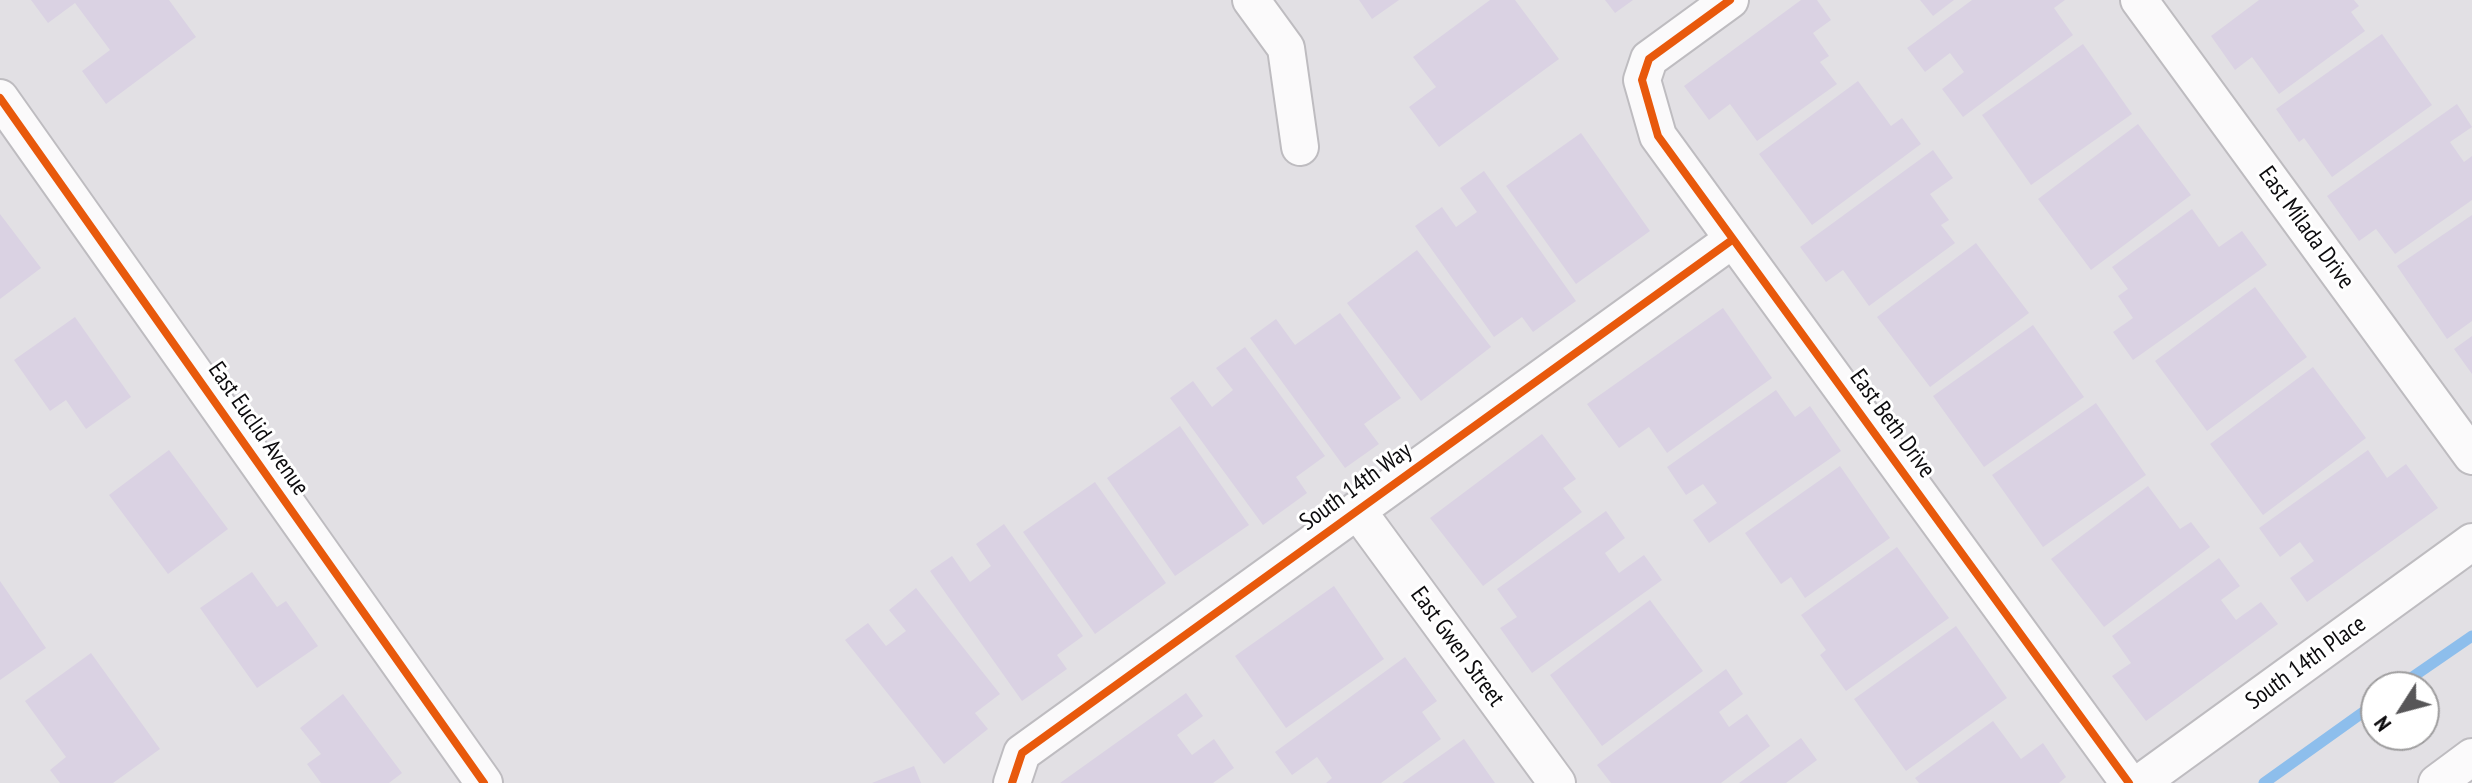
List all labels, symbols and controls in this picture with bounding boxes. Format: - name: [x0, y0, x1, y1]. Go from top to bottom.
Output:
- street label: East Milada Drive: [2252, 161, 2360, 295]
- street label: East Euclid Avenue: [201, 357, 315, 501]
- street label: East Beth Drive: [1843, 364, 1941, 484]
- street label: South 14th Way: [1295, 437, 1417, 537]
- street label: East Gwen Street: [1404, 582, 1510, 712]
- street label: South 14th Place: [2240, 610, 2372, 716]
- north arrow: [2360, 671, 2440, 751]
- text: N: [2367, 711, 2397, 737]

